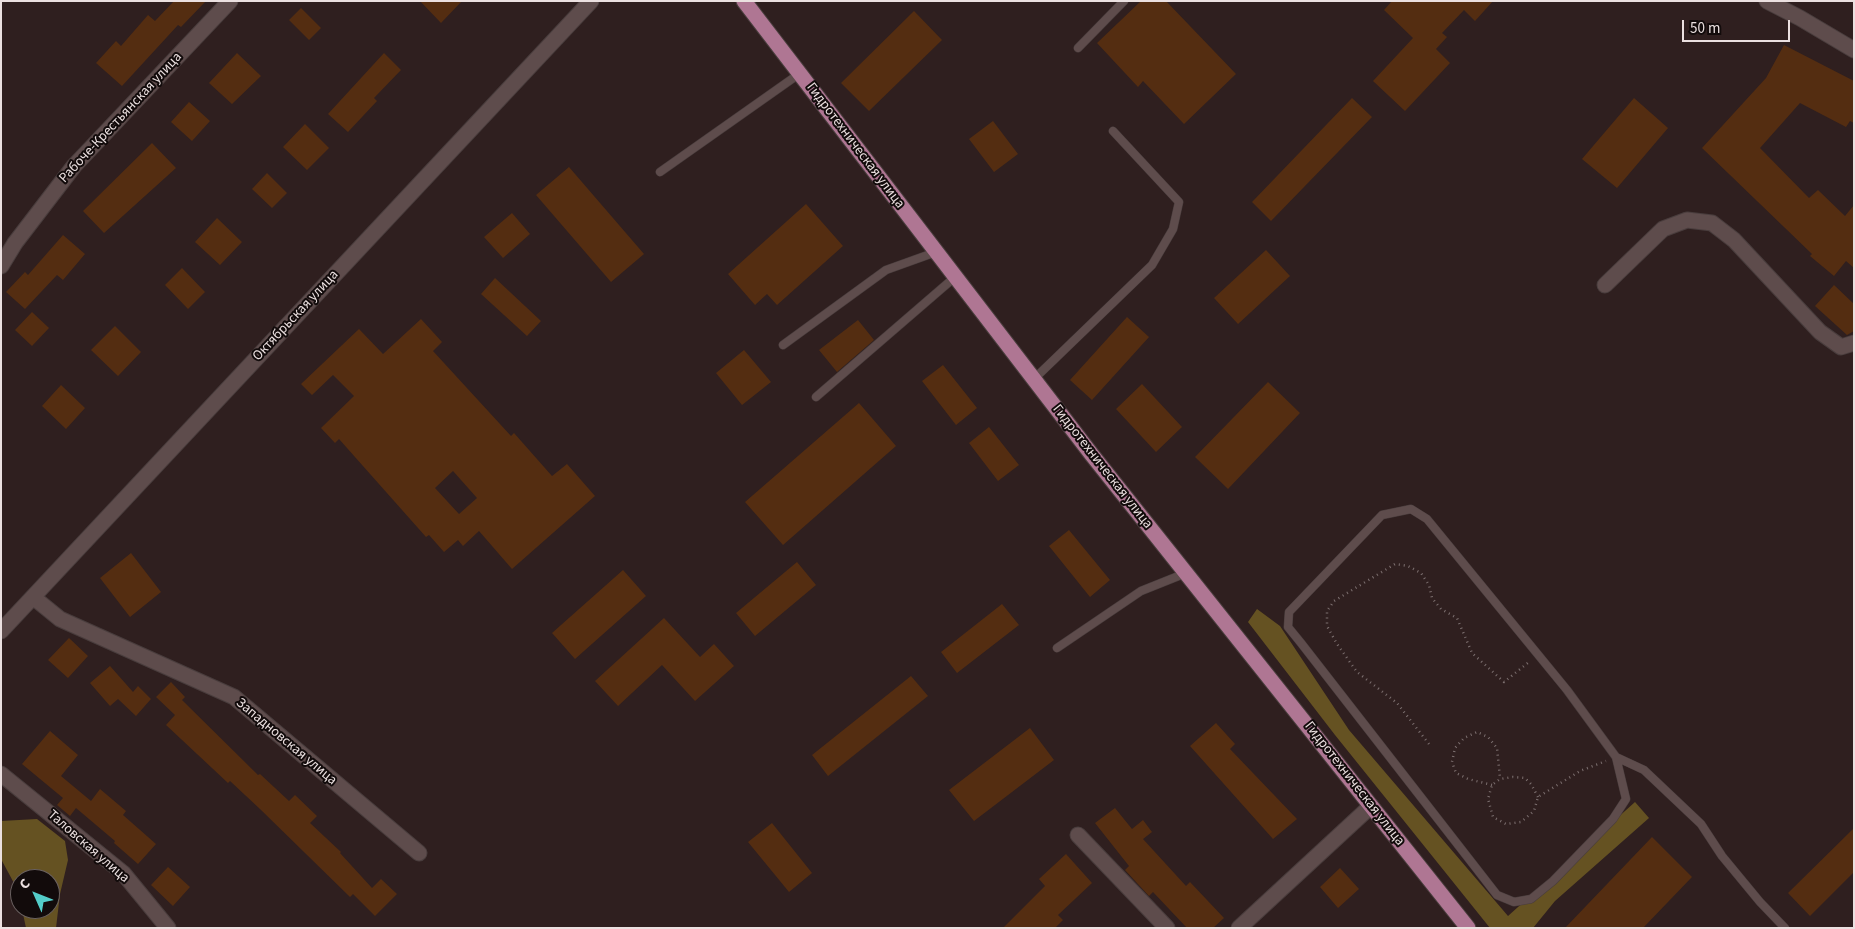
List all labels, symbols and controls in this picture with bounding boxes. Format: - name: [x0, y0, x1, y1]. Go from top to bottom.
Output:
- scale bar: [1685, 10, 1792, 42]
- text: 50 m: [1690, 18, 1720, 39]
- street label: Рабоче-Крестьянская улица: [56, 49, 186, 187]
- street label: Гидротехническая улица: [802, 80, 908, 212]
- street label: Октябрьская улица: [250, 267, 342, 365]
- street label: Гидротехническая улица: [1048, 402, 1156, 532]
- street label: Западновская улица: [232, 695, 340, 789]
- street label: Гидротехническая улица: [1300, 719, 1408, 849]
- street label: Таловская улица: [44, 807, 132, 887]
- north arrow: [10, 869, 60, 919]
- text: С: [15, 874, 35, 894]

